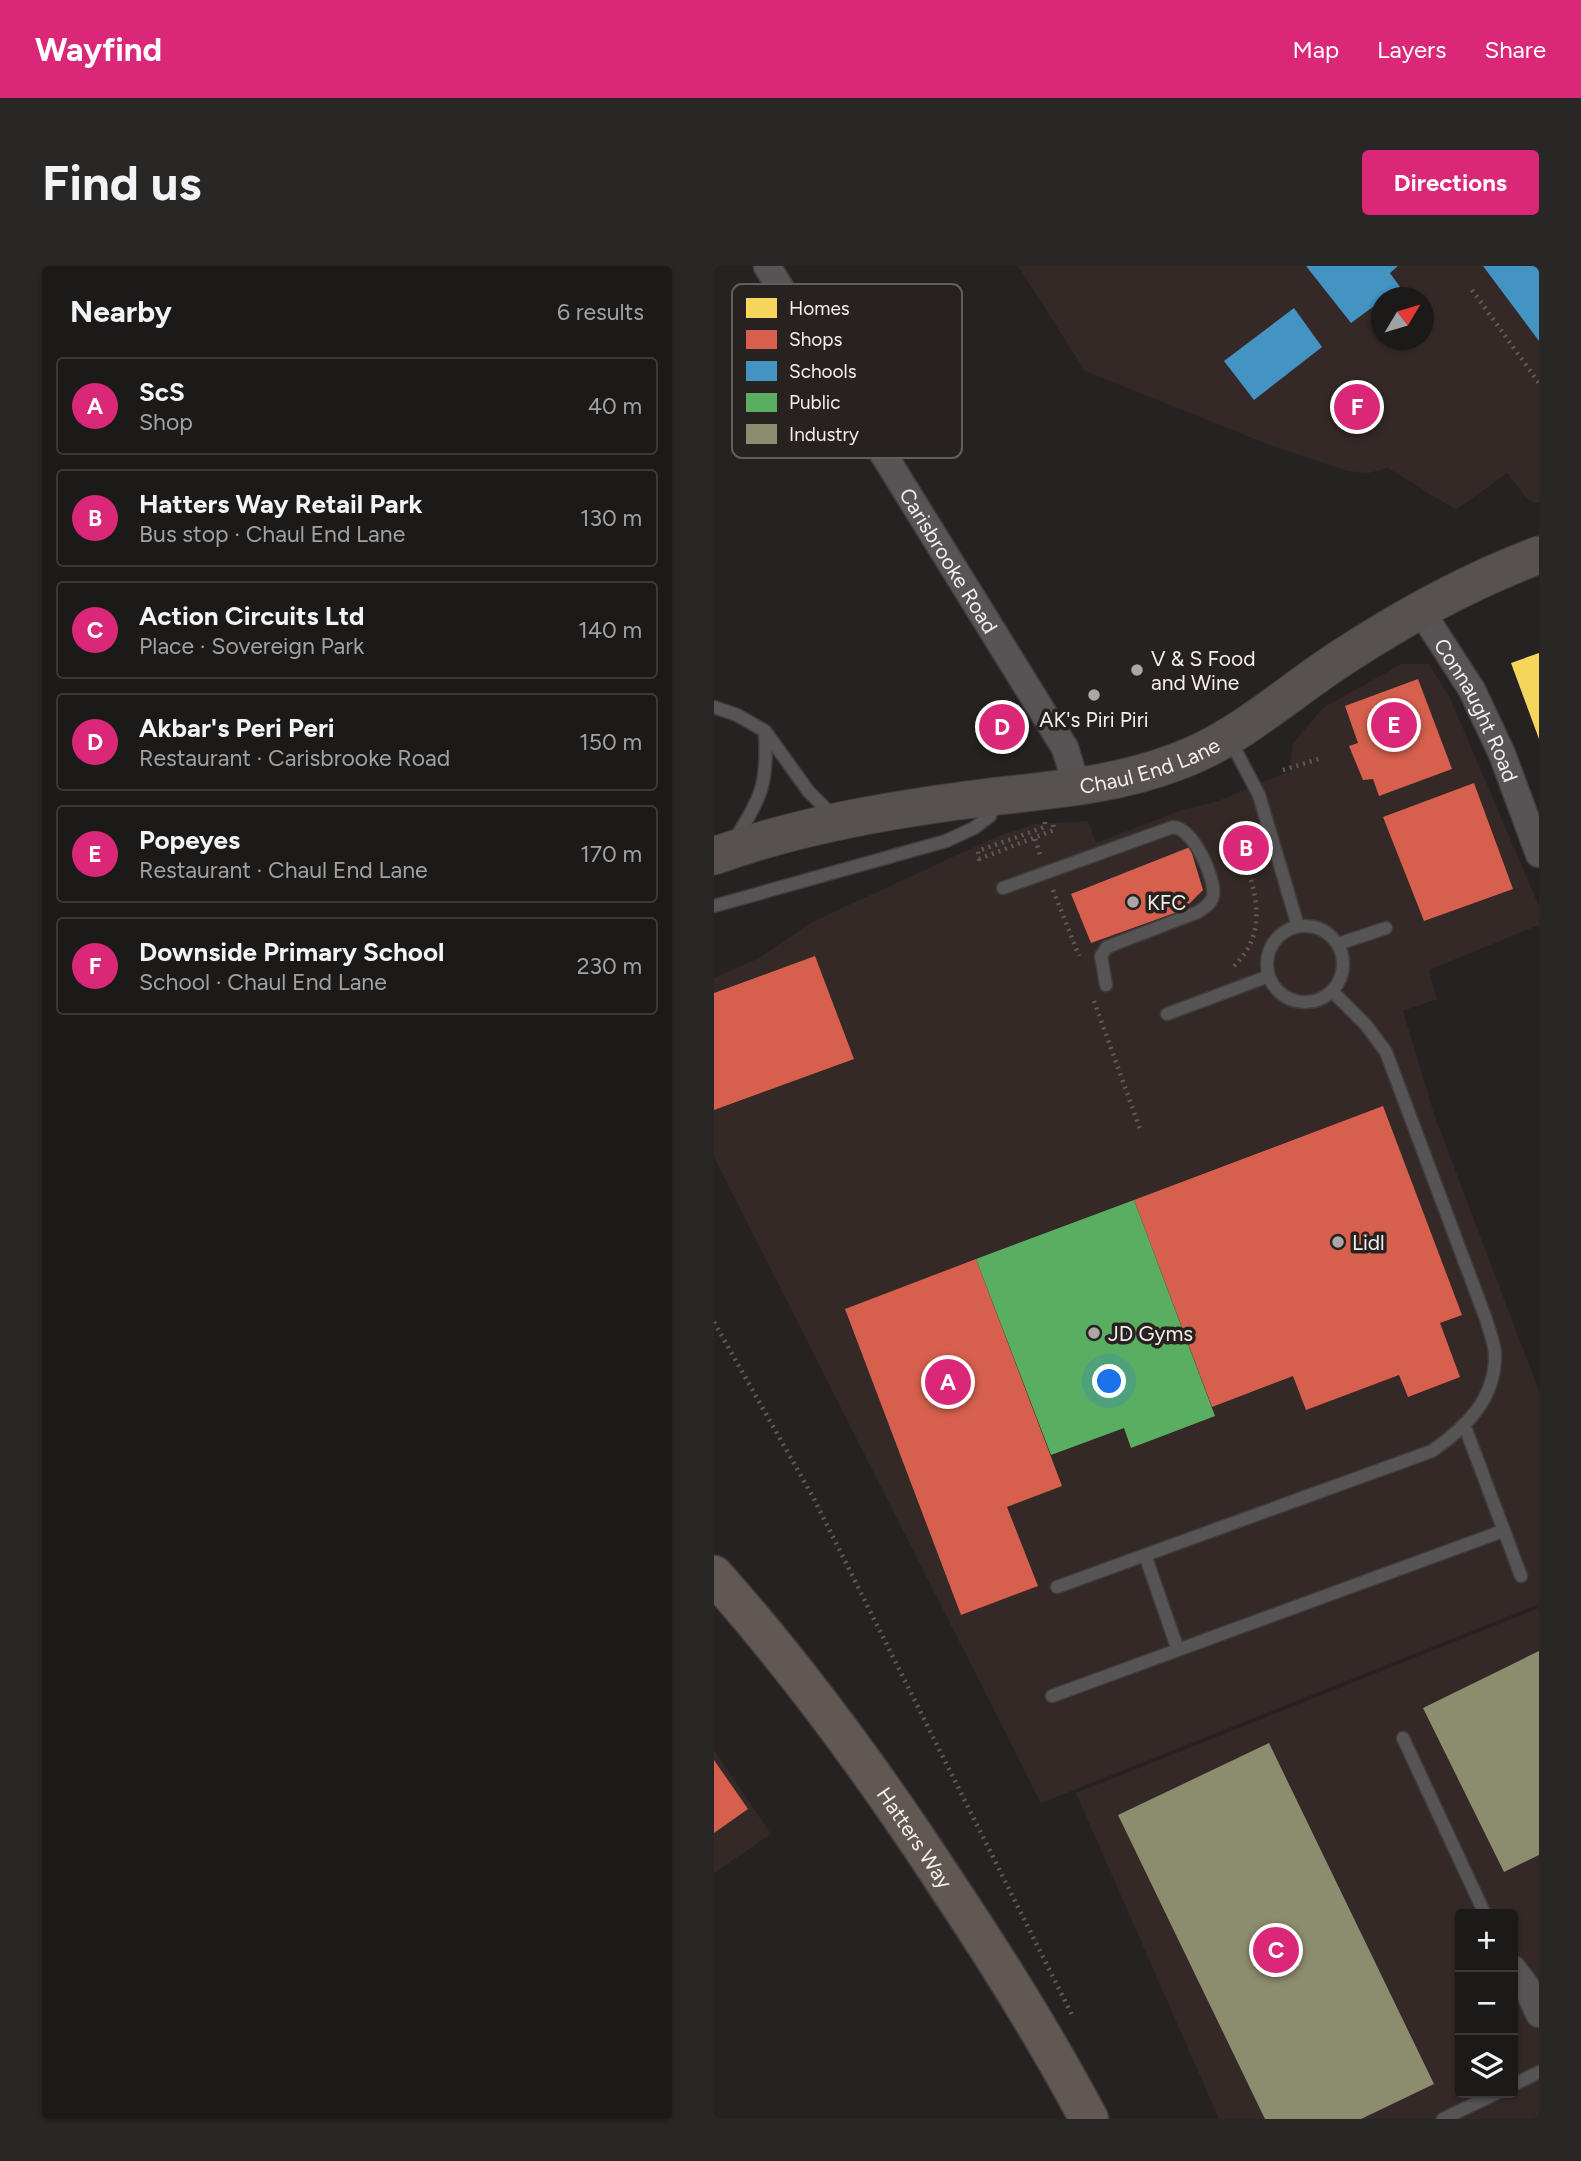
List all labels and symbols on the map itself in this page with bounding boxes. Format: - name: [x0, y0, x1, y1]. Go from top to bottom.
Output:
- legend: [732, 284, 962, 458]
- north arrow: [1371, 287, 1434, 350]
- text: Homes: [789, 297, 850, 320]
- text: Shops: [789, 328, 843, 351]
- text: Schools: [789, 360, 857, 383]
- pin: F: [1334, 381, 1380, 433]
- text: Public: [789, 391, 841, 414]
- text: Industry: [789, 423, 859, 446]
- street label: Carisbrooke Road: [895, 483, 1003, 638]
- street label: Connaught Road: [1429, 633, 1524, 785]
- place label: V & S Food and Wine: [1151, 646, 1255, 695]
- marker: V & S Food and Wine: [1129, 662, 1145, 678]
- marker: AK's Piri Piri: [1086, 687, 1102, 703]
- pin: E: [1371, 699, 1417, 751]
- pin: D: [979, 701, 1025, 753]
- place label: AK's Piri Piri: [1039, 707, 1149, 732]
- street label: Chaul End Lane: [1078, 732, 1224, 798]
- pin: B: [1223, 822, 1269, 874]
- place label: KFC: [1147, 890, 1186, 915]
- marker: KFC: [1125, 894, 1141, 910]
- place label: Lidl: [1352, 1230, 1385, 1255]
- marker: Lidl: [1330, 1234, 1346, 1250]
- place label: JD Gyms: [1108, 1321, 1193, 1346]
- marker: JD Gyms: [1086, 1325, 1102, 1341]
- pin: A: [925, 1356, 971, 1408]
- your location: [1092, 1364, 1126, 1398]
- street label: Hatters Way: [872, 1782, 958, 1893]
- pin: C: [1253, 1924, 1299, 1976]

